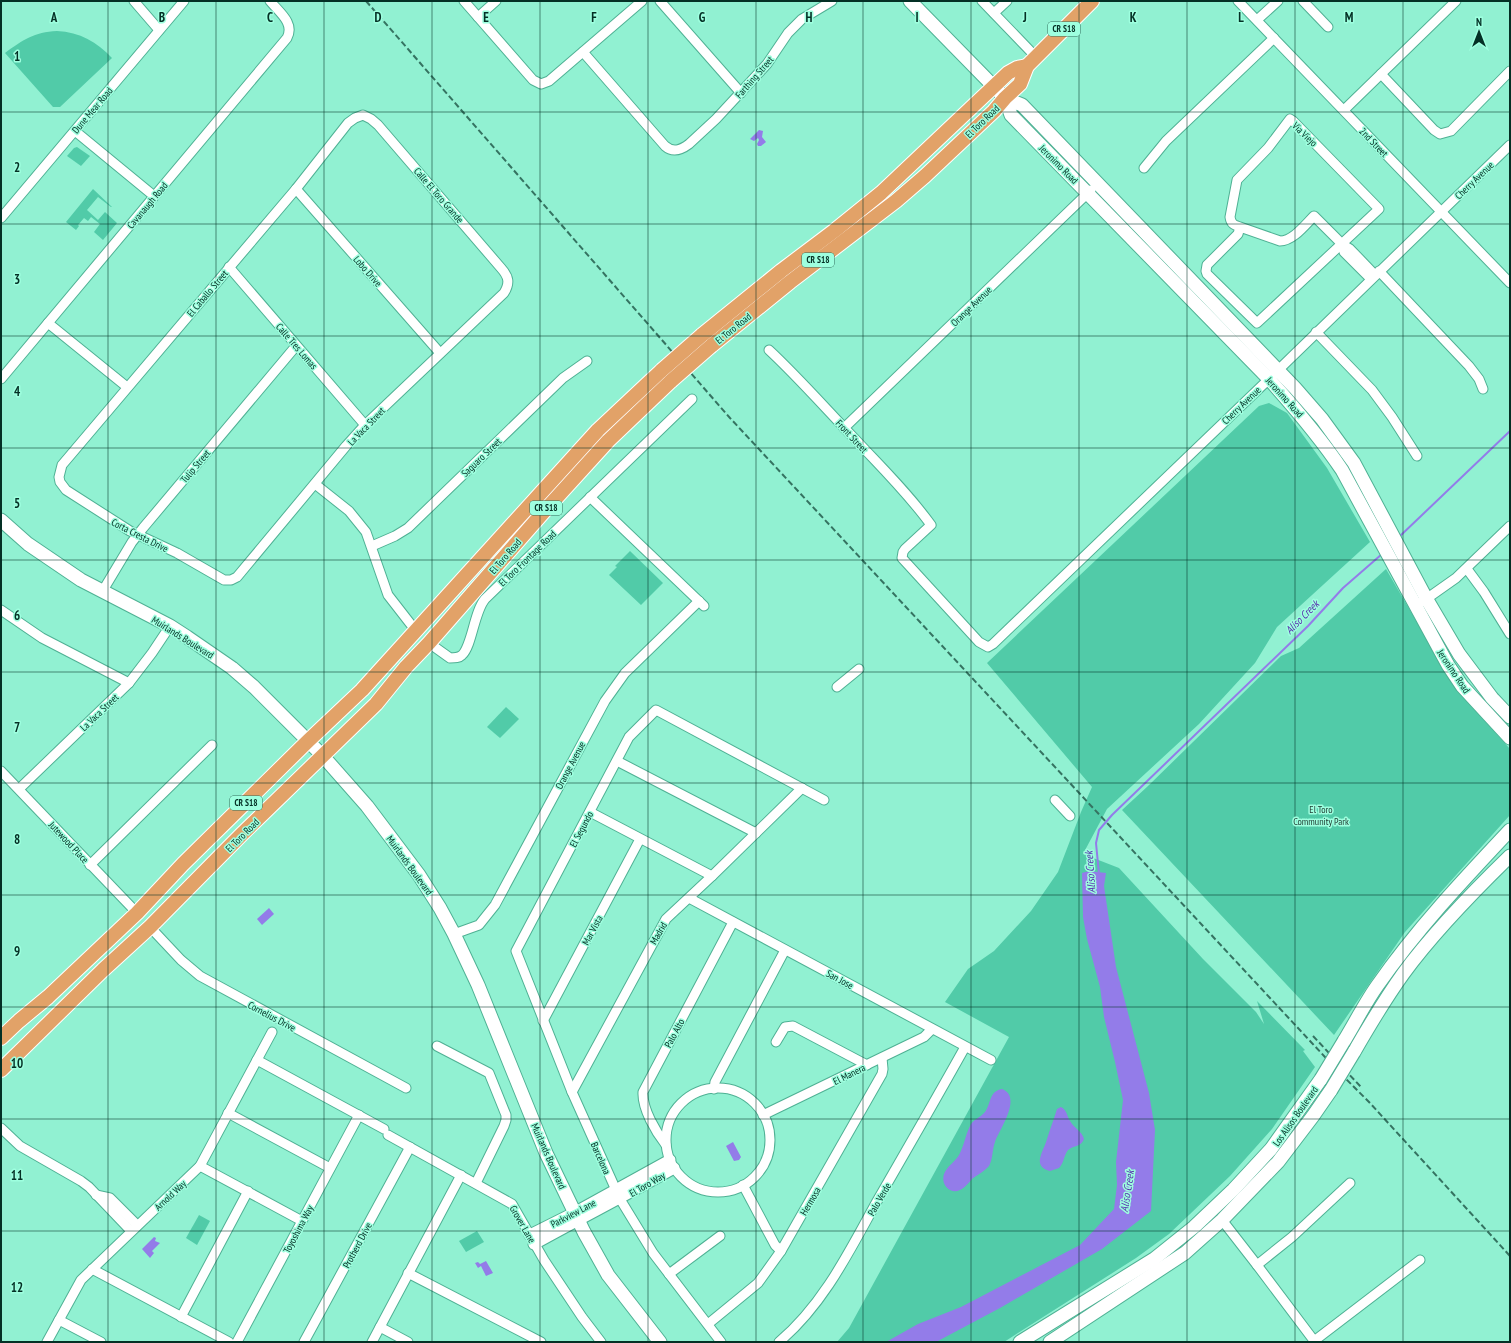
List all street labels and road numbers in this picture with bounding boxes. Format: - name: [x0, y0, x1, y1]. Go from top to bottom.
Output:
- road number: CR S18: [1048, 22, 1080, 36]
- street label: Farthing Street: [732, 53, 776, 101]
- street label: Dune Mear Road: [69, 84, 116, 136]
- street label: El Toro Road: [963, 102, 1002, 141]
- street label: Via Viejo: [1289, 119, 1320, 149]
- street label: 2nd Street: [1356, 125, 1391, 160]
- street label: Jeronimo Road: [1036, 141, 1081, 187]
- street label: Cherry Avenue: [1452, 159, 1497, 202]
- street label: Calle El Toro Grande: [411, 165, 466, 226]
- street label: Cavanaugh Road: [124, 179, 171, 231]
- street label: Lobo Drive: [351, 253, 385, 290]
- road number: CR S18: [802, 253, 834, 267]
- street label: El Caballo Street: [184, 267, 231, 319]
- street label: Orange Avenue: [948, 284, 995, 329]
- street label: El Toro Road: [713, 310, 754, 347]
- street label: Calle Tres Lomas: [273, 321, 321, 373]
- street label: Jeronimo Road: [1262, 374, 1306, 420]
- street label: Cherry Avenue: [1219, 384, 1264, 427]
- street label: La Vaca Street: [345, 404, 388, 448]
- street label: Front Street: [833, 417, 871, 456]
- street label: Saguaro Street: [459, 435, 504, 480]
- street label: Tulip Street: [178, 447, 213, 486]
- road number: CR S18: [530, 501, 562, 515]
- street label: Corta Cresta Drive: [109, 516, 170, 555]
- street label: El Toro Frontage Road: [496, 527, 559, 589]
- street label: El Toro Road: [487, 536, 524, 577]
- street label: Muirlands Boulevard: [149, 613, 216, 662]
- street label: Jeronimo Road: [1434, 646, 1473, 696]
- street label: La Vaca Street: [77, 691, 121, 734]
- street label: Orange Avenue: [552, 739, 588, 791]
- road number: CR S18: [230, 796, 262, 810]
- street label: El Segundo: [567, 809, 596, 849]
- street label: El Toro Road: [223, 816, 262, 855]
- street label: Jutewood Place: [45, 818, 91, 866]
- street label: Muirlands Boulevard: [384, 833, 436, 898]
- street label: Mar Vista: [579, 913, 606, 947]
- street label: Madrid: [647, 920, 670, 947]
- street label: San Jose: [824, 967, 856, 992]
- street label: Cornelius Drive: [246, 998, 298, 1034]
- street label: Palo Alto: [661, 1017, 687, 1050]
- street label: El Manera: [831, 1061, 868, 1088]
- street label: Los Alisos Boulevard: [1270, 1084, 1321, 1149]
- street label: Muirlands Boulevard: [528, 1121, 569, 1191]
- street label: Barcelona: [588, 1140, 613, 1176]
- street label: El Toro Way: [627, 1169, 668, 1200]
- street label: Arnold Way: [152, 1177, 189, 1213]
- street label: Palo Verde: [865, 1180, 894, 1218]
- street label: Hermosa: [797, 1185, 824, 1218]
- street label: Parkview Lane: [548, 1196, 598, 1231]
- street label: Toyoshima Way: [280, 1203, 317, 1255]
- street label: Grover Lane: [507, 1203, 539, 1245]
- street label: Protherd Drive: [340, 1220, 375, 1270]

